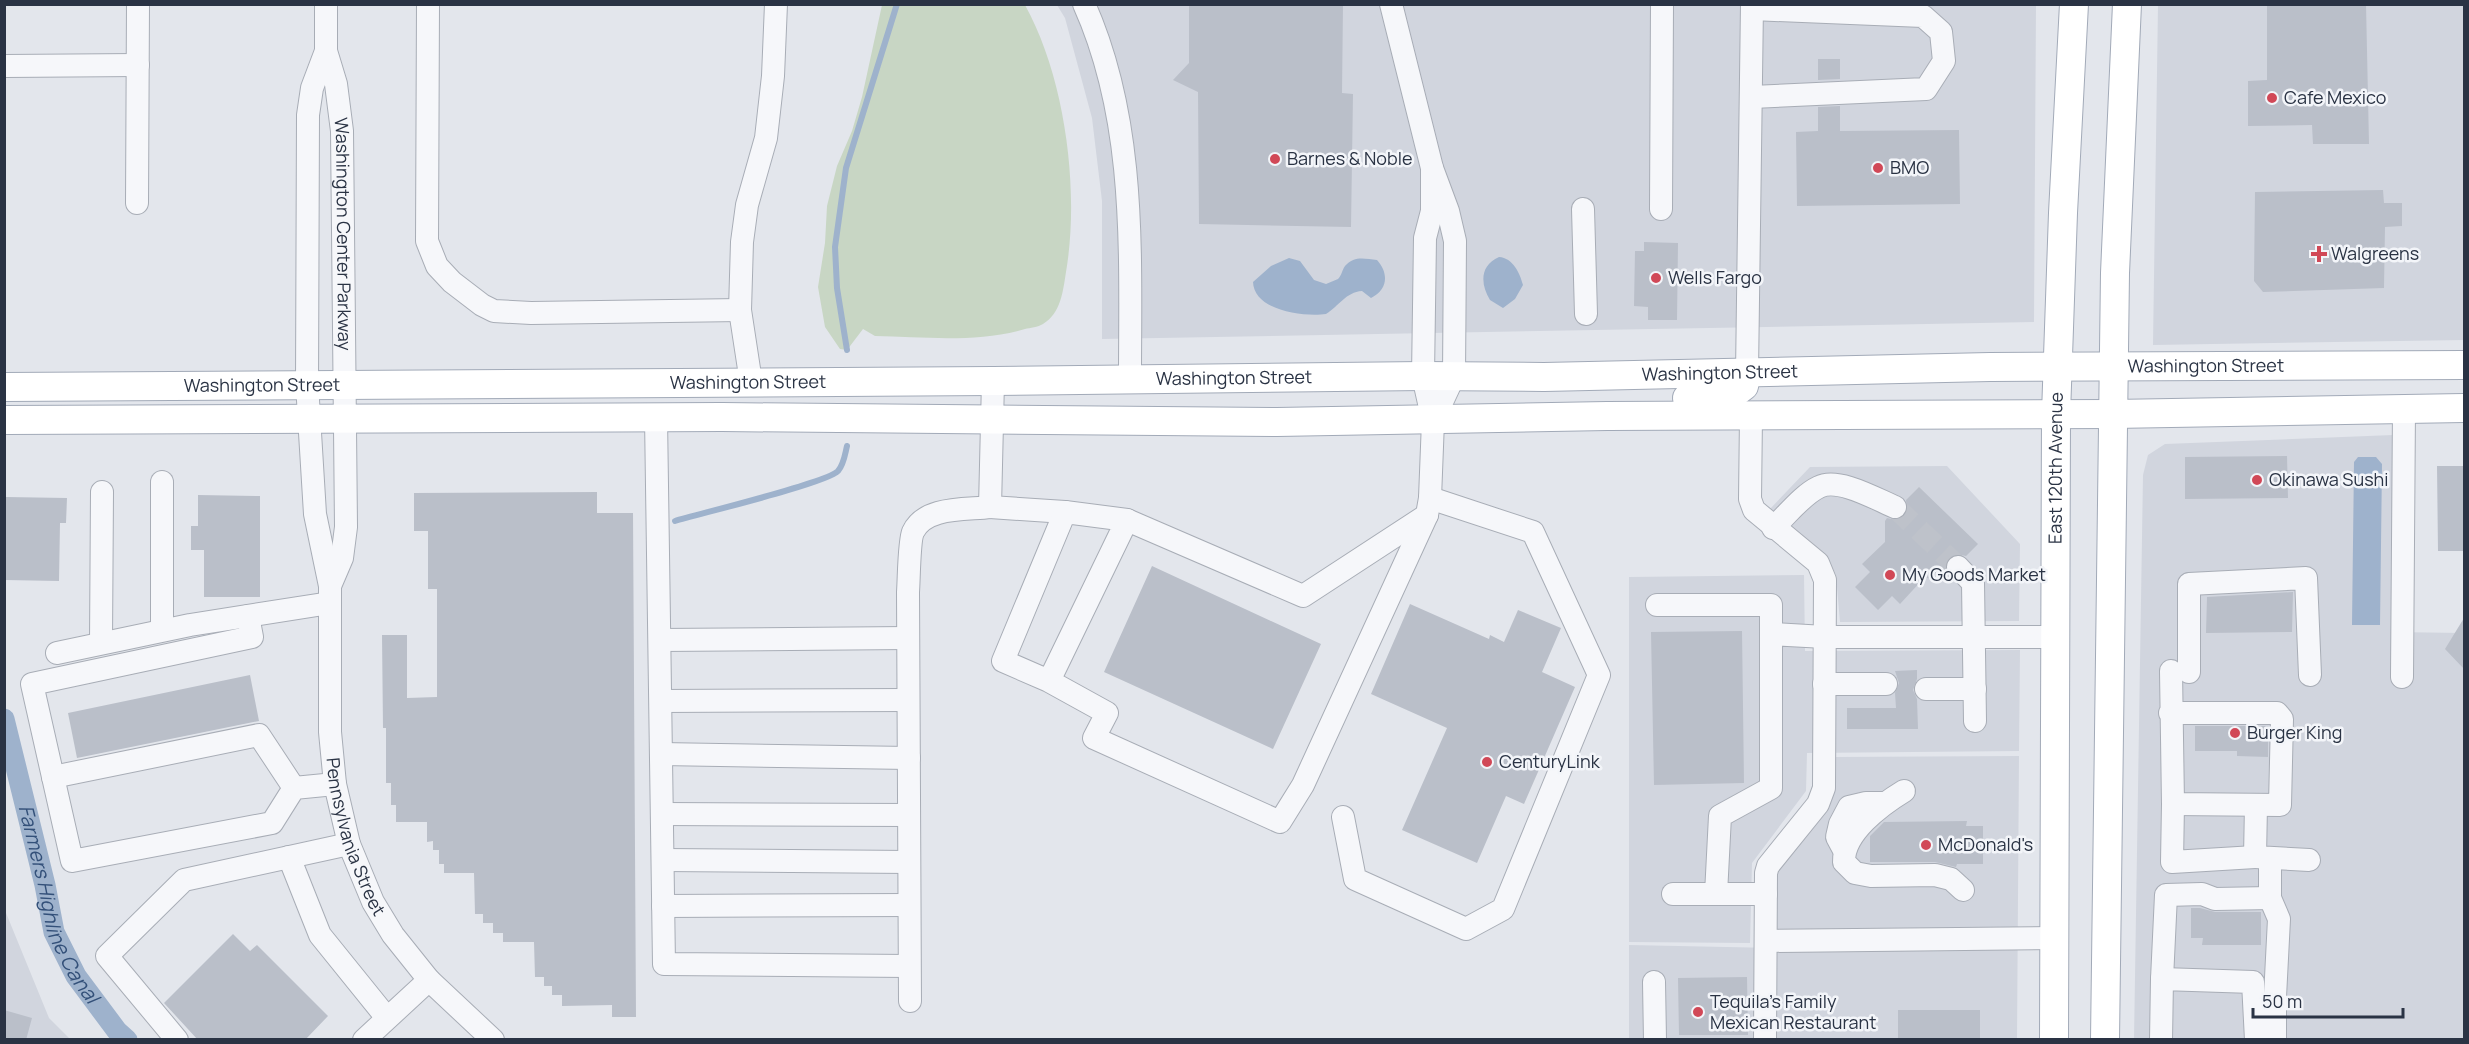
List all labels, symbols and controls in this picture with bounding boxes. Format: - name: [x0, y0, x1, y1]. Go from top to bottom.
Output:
- place label: Cafe Mexico: [2284, 85, 2386, 109]
- marker: Cafe Mexico: [2265, 91, 2279, 105]
- street label: Washington Center Parkway: [329, 116, 357, 351]
- place label: Barnes & Noble: [1287, 146, 1412, 170]
- marker: Barnes & Noble: [1268, 152, 1282, 166]
- place label: BMO: [1890, 155, 1929, 179]
- marker: BMO: [1871, 161, 1885, 175]
- place label: Walgreens: [2331, 241, 2419, 265]
- marker: Walgreens: [2312, 247, 2326, 261]
- place label: Wells Fargo: [1668, 265, 1762, 289]
- marker: Wells Fargo: [1649, 271, 1663, 285]
- street label: Washington Street: [2128, 353, 2284, 377]
- street label: Washington Street: [1641, 358, 1798, 386]
- street label: Washington Street: [1156, 364, 1312, 390]
- street label: Washington Street: [670, 369, 826, 394]
- street label: Washington Street: [184, 372, 340, 397]
- street label: East 120th Avenue: [2043, 392, 2068, 544]
- place label: Okinawa Sushi: [2269, 467, 2389, 491]
- marker: Okinawa Sushi: [2250, 473, 2264, 487]
- place label: My Goods Market: [1902, 562, 2046, 586]
- marker: My Goods Market: [1883, 568, 1897, 582]
- place label: Burger King: [2247, 720, 2342, 744]
- marker: Burger King: [2228, 726, 2242, 740]
- place label: CenturyLink: [1499, 749, 1601, 773]
- marker: CenturyLink: [1480, 755, 1494, 769]
- street label: Pennsylvania Street: [322, 756, 392, 920]
- water label: Farmers Highline Canal: [13, 802, 107, 1010]
- place label: McDonald's: [1938, 832, 2033, 856]
- marker: McDonald's: [1919, 838, 1933, 852]
- scale bar: [2253, 981, 2403, 1019]
- place label: Tequila's Family Mexican Restaurant: [1710, 989, 1876, 1034]
- text: 50 m: [2262, 989, 2302, 1013]
- marker: Tequila's Family Mexican Restaurant: [1691, 1005, 1705, 1019]

